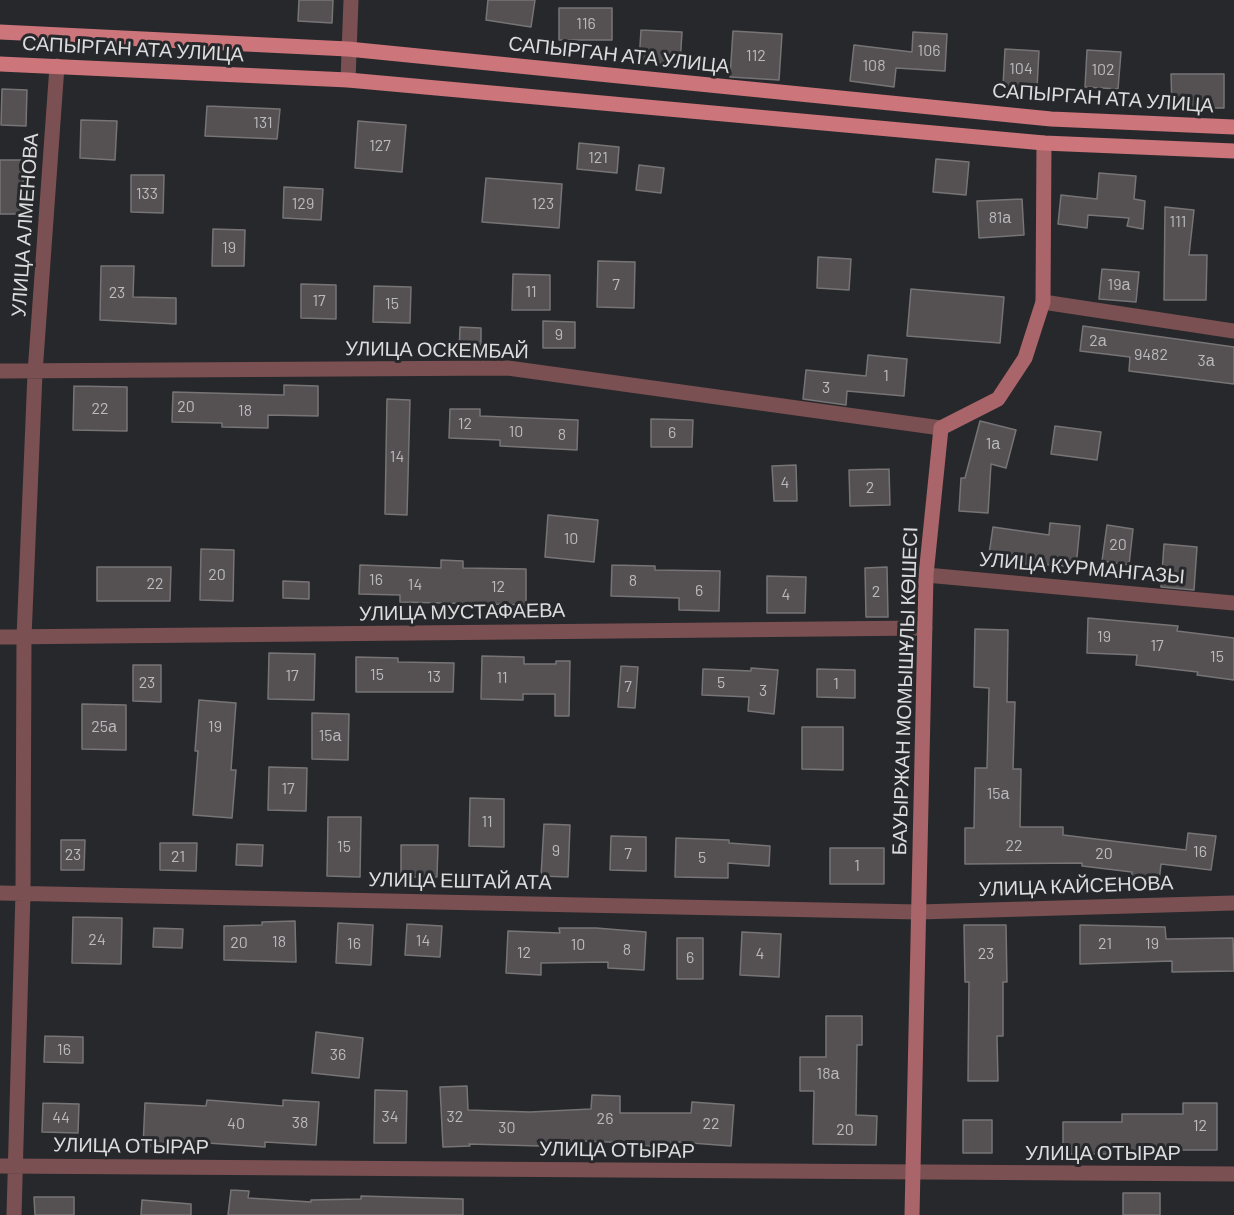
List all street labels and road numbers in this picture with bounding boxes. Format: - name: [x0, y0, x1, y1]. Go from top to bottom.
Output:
- street label: САПЫРГАН АТА УЛИЦА: [21, 31, 245, 67]
- street label: САПЫРГАН АТА УЛИЦА: [507, 31, 731, 79]
- street label: САПЫРГАН АТА УЛИЦА: [991, 78, 1215, 118]
- street label: УЛИЦА АЛМЕНОВА: [7, 132, 43, 318]
- street label: УЛИЦА ОСКЕМБАЙ: [345, 336, 529, 364]
- street label: БАУЫРЖАН МОМЫШҰЛЫ КӨШЕСІ: [887, 526, 923, 856]
- street label: УЛИЦА КУРМАНГАЗЫ: [978, 547, 1186, 589]
- street label: УЛИЦА МУСТАФАЕВА: [359, 598, 565, 626]
- street label: УЛИЦА ЕШТАЙ АТА: [368, 867, 552, 895]
- street label: УЛИЦА КАЙСЕНОВА: [978, 871, 1174, 901]
- street label: УЛИЦА ОТЫРАР: [53, 1133, 209, 1159]
- street label: УЛИЦА ОТЫРАР: [539, 1137, 695, 1163]
- street label: УЛИЦА ОТЫРАР: [1025, 1141, 1181, 1165]

